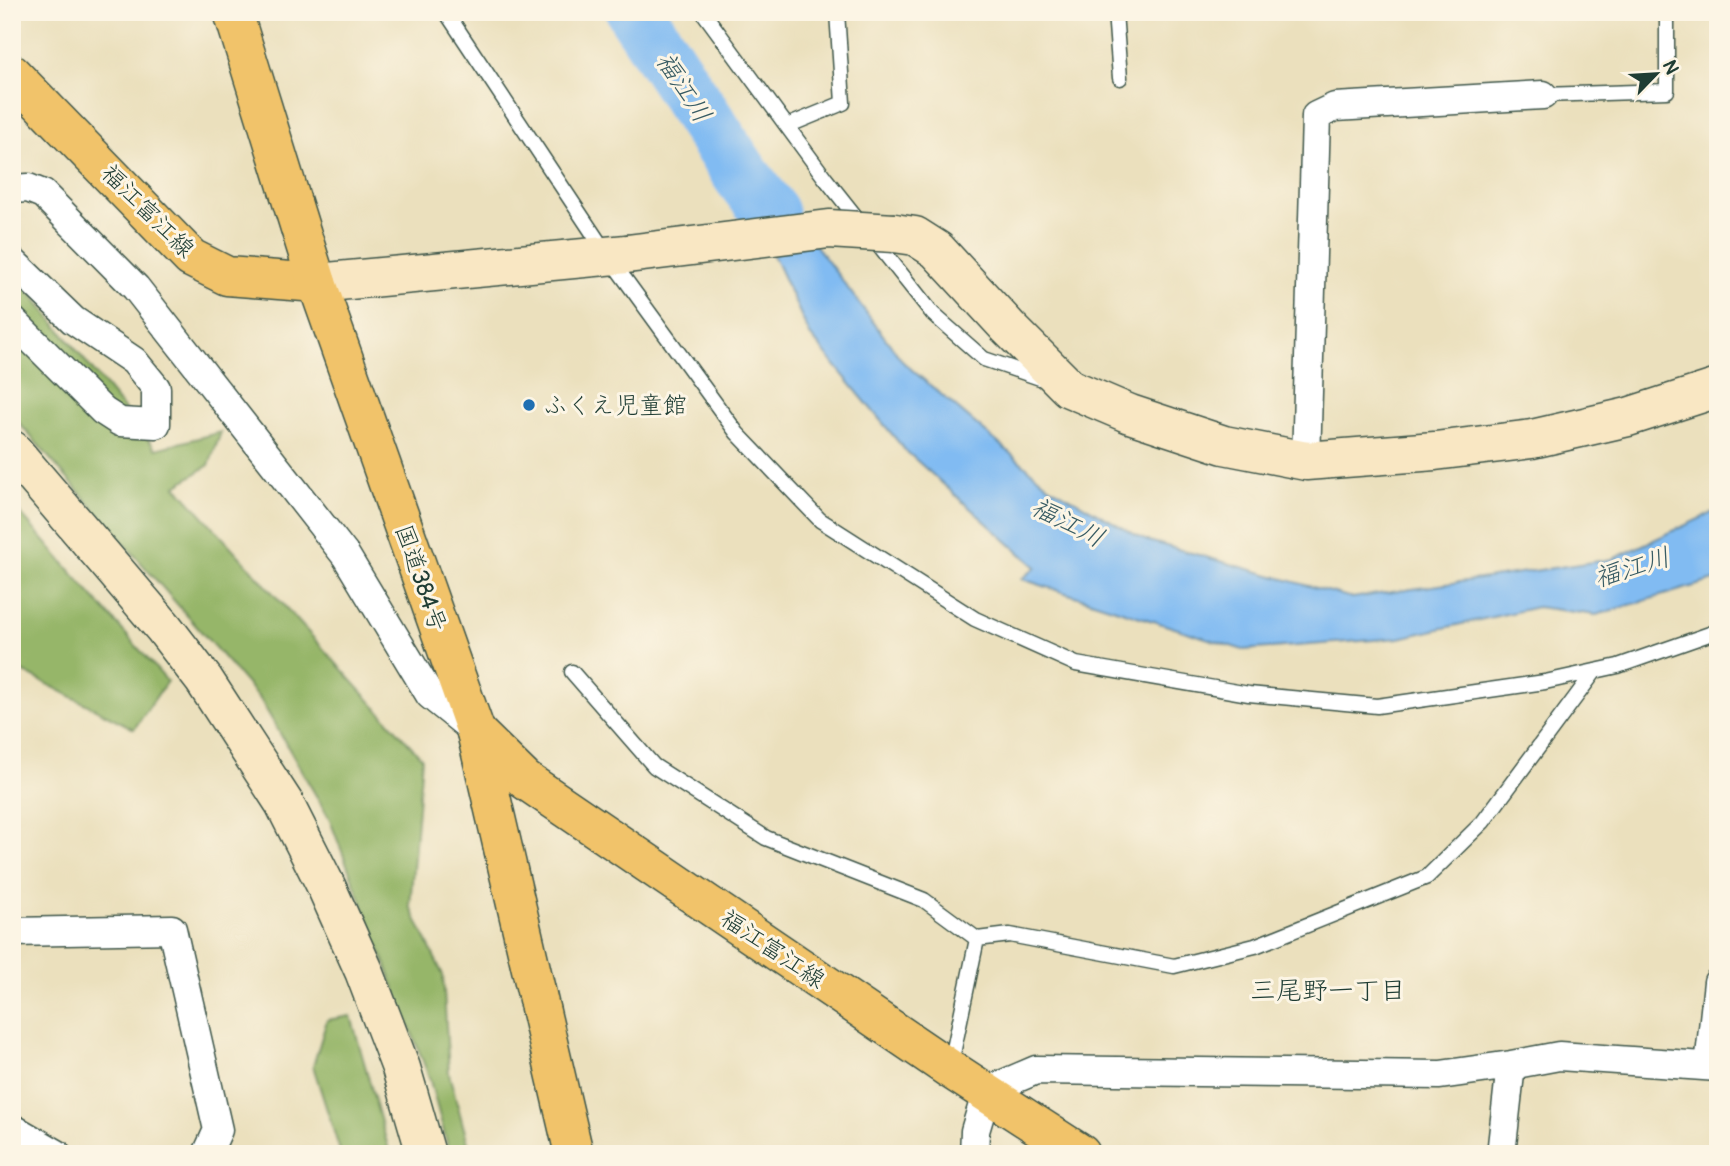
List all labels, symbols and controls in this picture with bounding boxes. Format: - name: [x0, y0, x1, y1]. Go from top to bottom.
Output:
- north arrow: [1622, 38, 1692, 108]
- water label: 福江川: [648, 46, 718, 129]
- text: N: [1657, 56, 1684, 78]
- street label: 福江富江線: [95, 159, 200, 264]
- place label: ふくえ児童館: [543, 391, 687, 420]
- marker: ふくえ児童館: [521, 397, 537, 413]
- water label: 福江川: [1026, 491, 1110, 555]
- street label: 国道384号: [389, 521, 452, 636]
- water label: 福江川: [1590, 541, 1674, 595]
- street label: 福江富江線: [715, 904, 831, 995]
- district label: 三尾野一丁目: [1250, 975, 1406, 1007]

